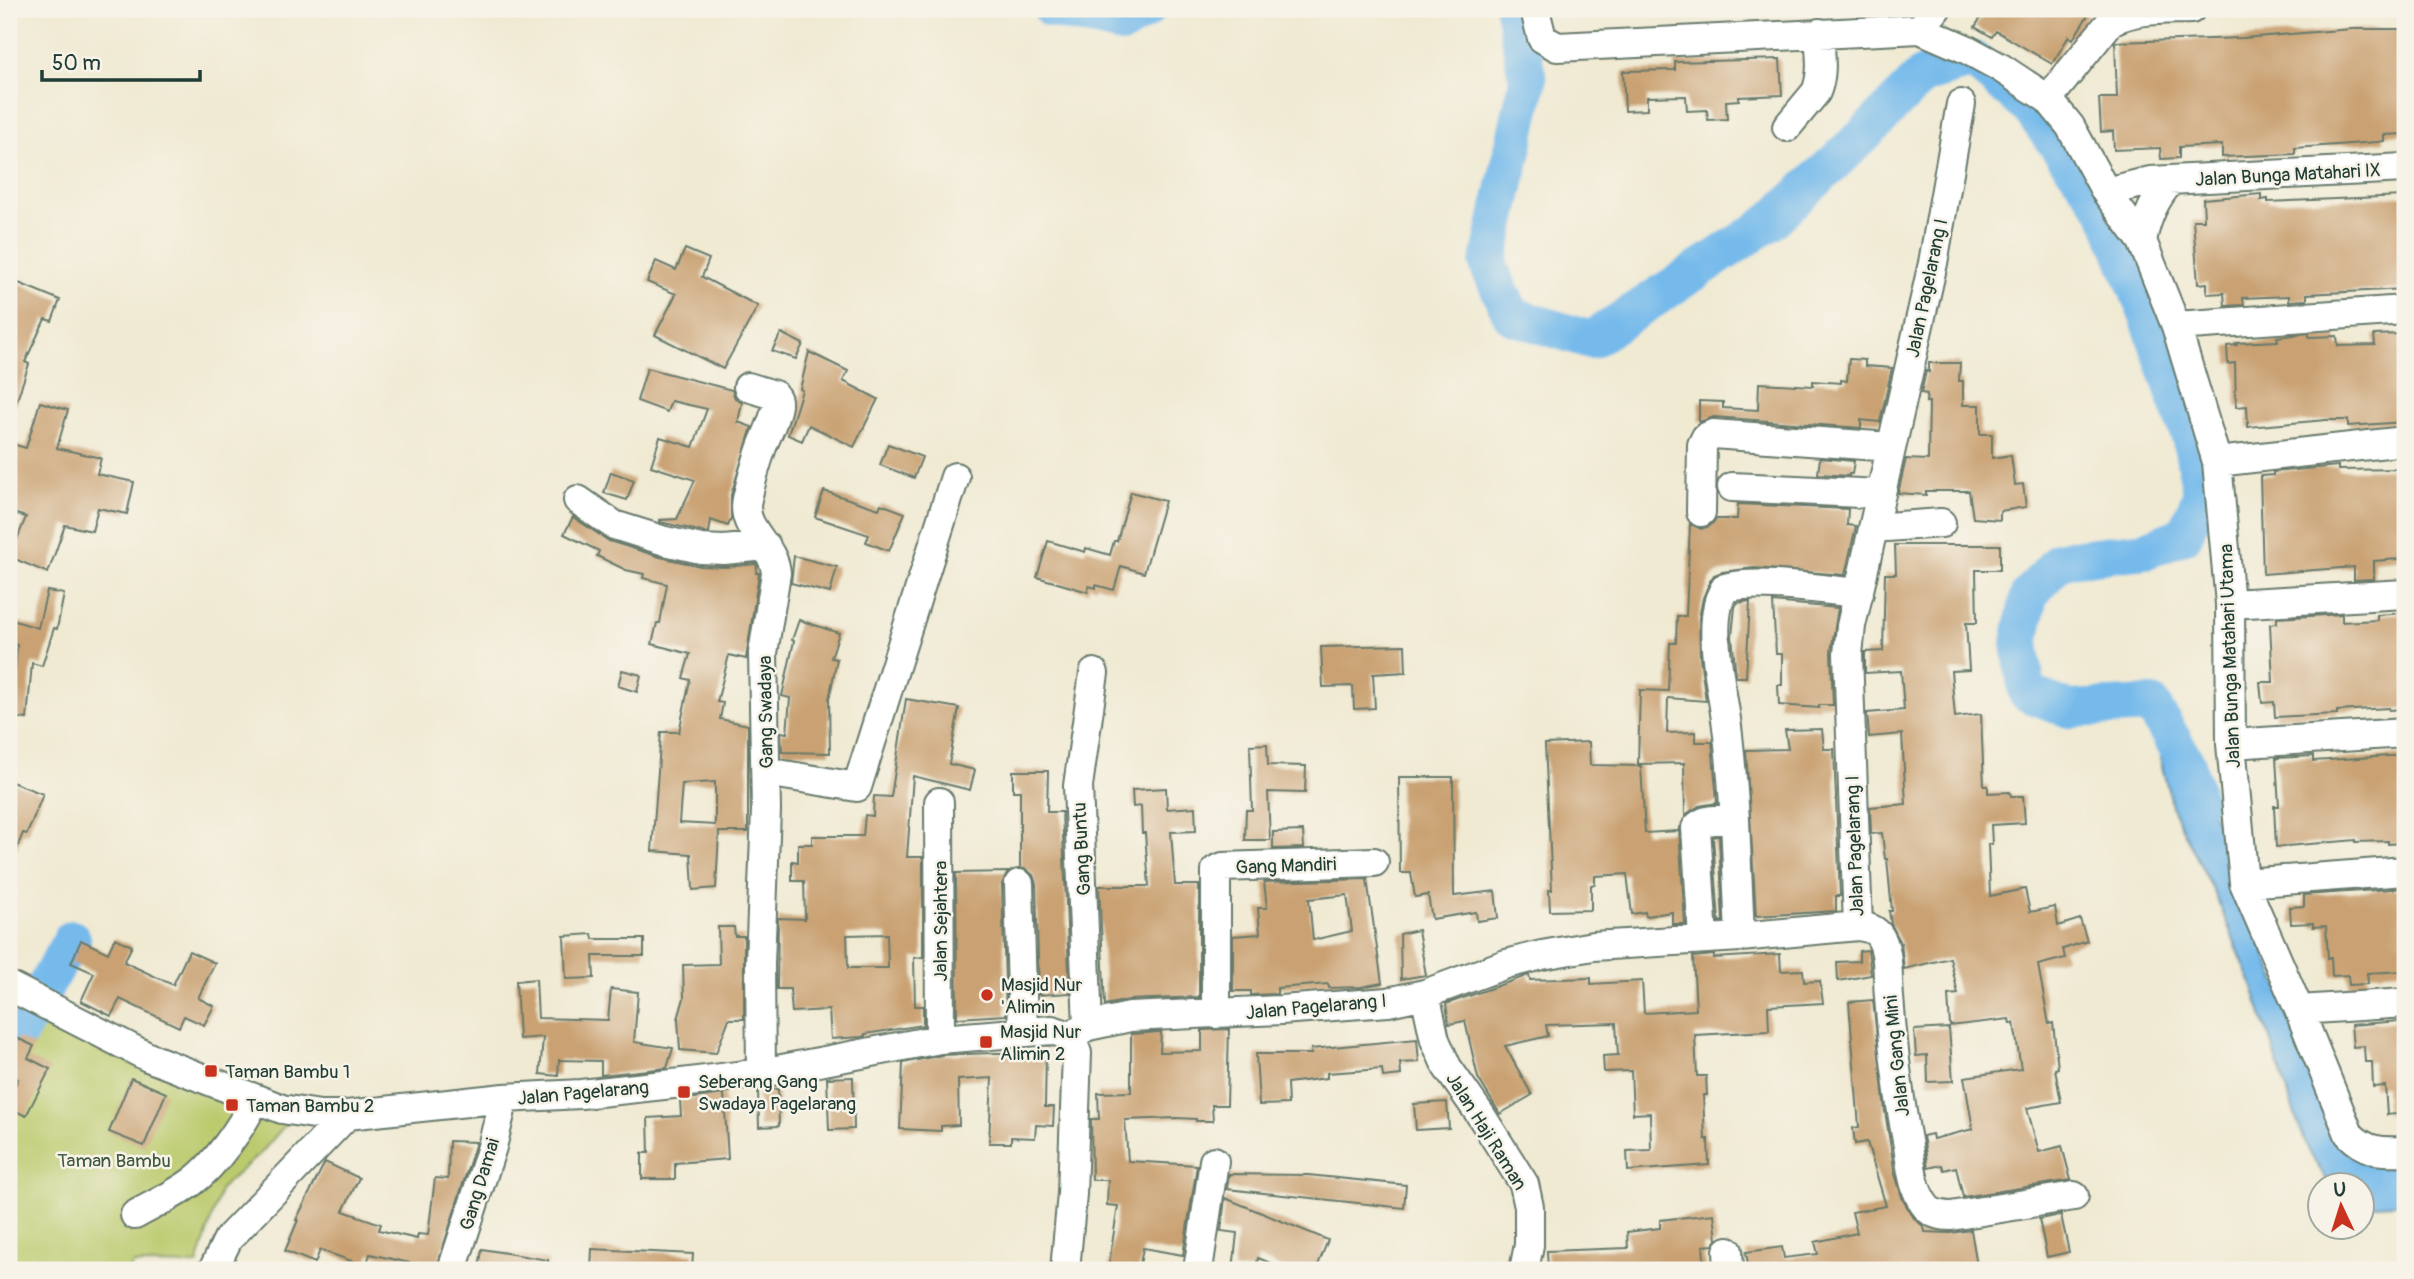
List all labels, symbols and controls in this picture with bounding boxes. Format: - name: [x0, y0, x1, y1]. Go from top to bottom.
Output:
- scale bar: [42, 38, 200, 82]
- text: 50 m: [52, 50, 101, 77]
- street label: Jalan Bunga Matahari IX: [2195, 158, 2381, 192]
- street label: Jalan Pagelarang I: [1901, 217, 1953, 360]
- street label: Jalan Bunga Matahari Utama: [2214, 543, 2246, 769]
- street label: Gang Swadaya: [753, 655, 779, 769]
- street label: Jalan Pagelarang I: [1841, 775, 1869, 917]
- street label: Gang Buntu: [1068, 802, 1096, 896]
- street label: Gang Mandiri: [1235, 852, 1337, 880]
- street label: Jalan Sejahtera: [929, 860, 953, 981]
- place label: Masjid Nur 'Alimin: [1001, 973, 1083, 1019]
- marker: Masjid Nur 'Alimin: [979, 987, 995, 1003]
- street label: Jalan Pagelarang I: [1245, 989, 1388, 1025]
- street label: Jalan Gang Mini: [1879, 994, 1915, 1118]
- place label: Masjid Nur Alimin 2: [1000, 1020, 1082, 1066]
- marker: Masjid Nur Alimin 2: [978, 1034, 994, 1050]
- place label: Taman Bambu 1: [225, 1060, 350, 1084]
- marker: Taman Bambu 1: [203, 1063, 219, 1079]
- street label: Jalan Haji Raman: [1440, 1068, 1532, 1195]
- place label: Seberang Gang Swadaya Pagelarang: [698, 1070, 856, 1116]
- street label: Jalan Pagelarang: [516, 1075, 650, 1111]
- marker: Seberang Gang Swadaya Pagelarang: [676, 1084, 692, 1100]
- place label: Taman Bambu 2: [246, 1094, 374, 1118]
- marker: Taman Bambu 2: [224, 1097, 240, 1113]
- street label: Gang Damai: [455, 1135, 505, 1233]
- park label: Taman Bambu: [57, 1149, 171, 1173]
- north arrow: [2306, 1170, 2376, 1240]
- text: U: [2333, 1178, 2347, 1202]

